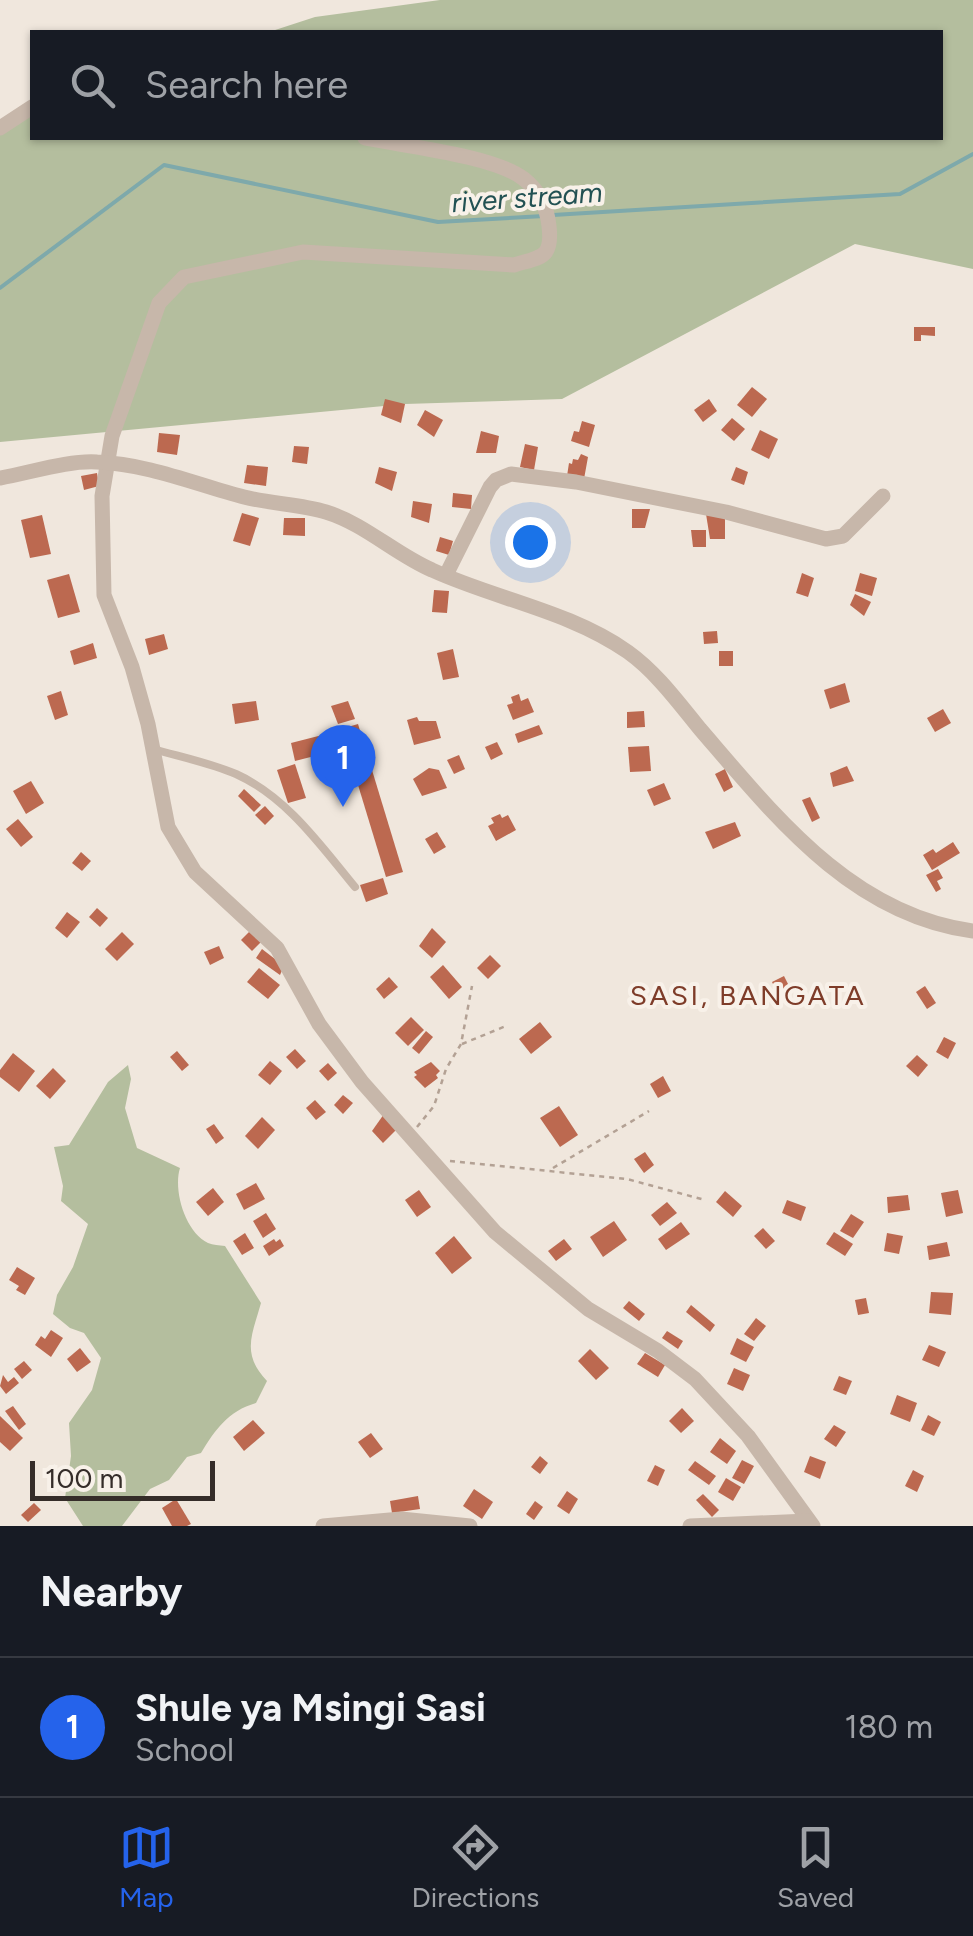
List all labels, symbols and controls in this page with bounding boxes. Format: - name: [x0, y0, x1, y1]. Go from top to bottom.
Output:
- search box: [30, 30, 943, 140]
- icon: search: [65, 58, 120, 113]
- text: Search here: [145, 62, 348, 108]
- water label: river stream: [450, 175, 604, 219]
- your location: [505, 517, 556, 568]
- pin: 1: [310, 724, 376, 807]
- district label: SASI, BANGATA: [630, 978, 866, 1012]
- scale bar: [30, 1456, 215, 1500]
- text: 100 m: [45, 1461, 123, 1495]
- text: Nearby: [40, 1566, 182, 1617]
- text: Shule ya Msingi Sasi: [135, 1685, 486, 1731]
- text: 1: [66, 1708, 79, 1746]
- text: 180 m: [844, 1708, 933, 1746]
- text: School: [135, 1731, 234, 1769]
- tab: Map: [119, 1820, 174, 1914]
- tab: Directions: [412, 1820, 539, 1914]
- tab: Saved: [777, 1820, 854, 1914]

